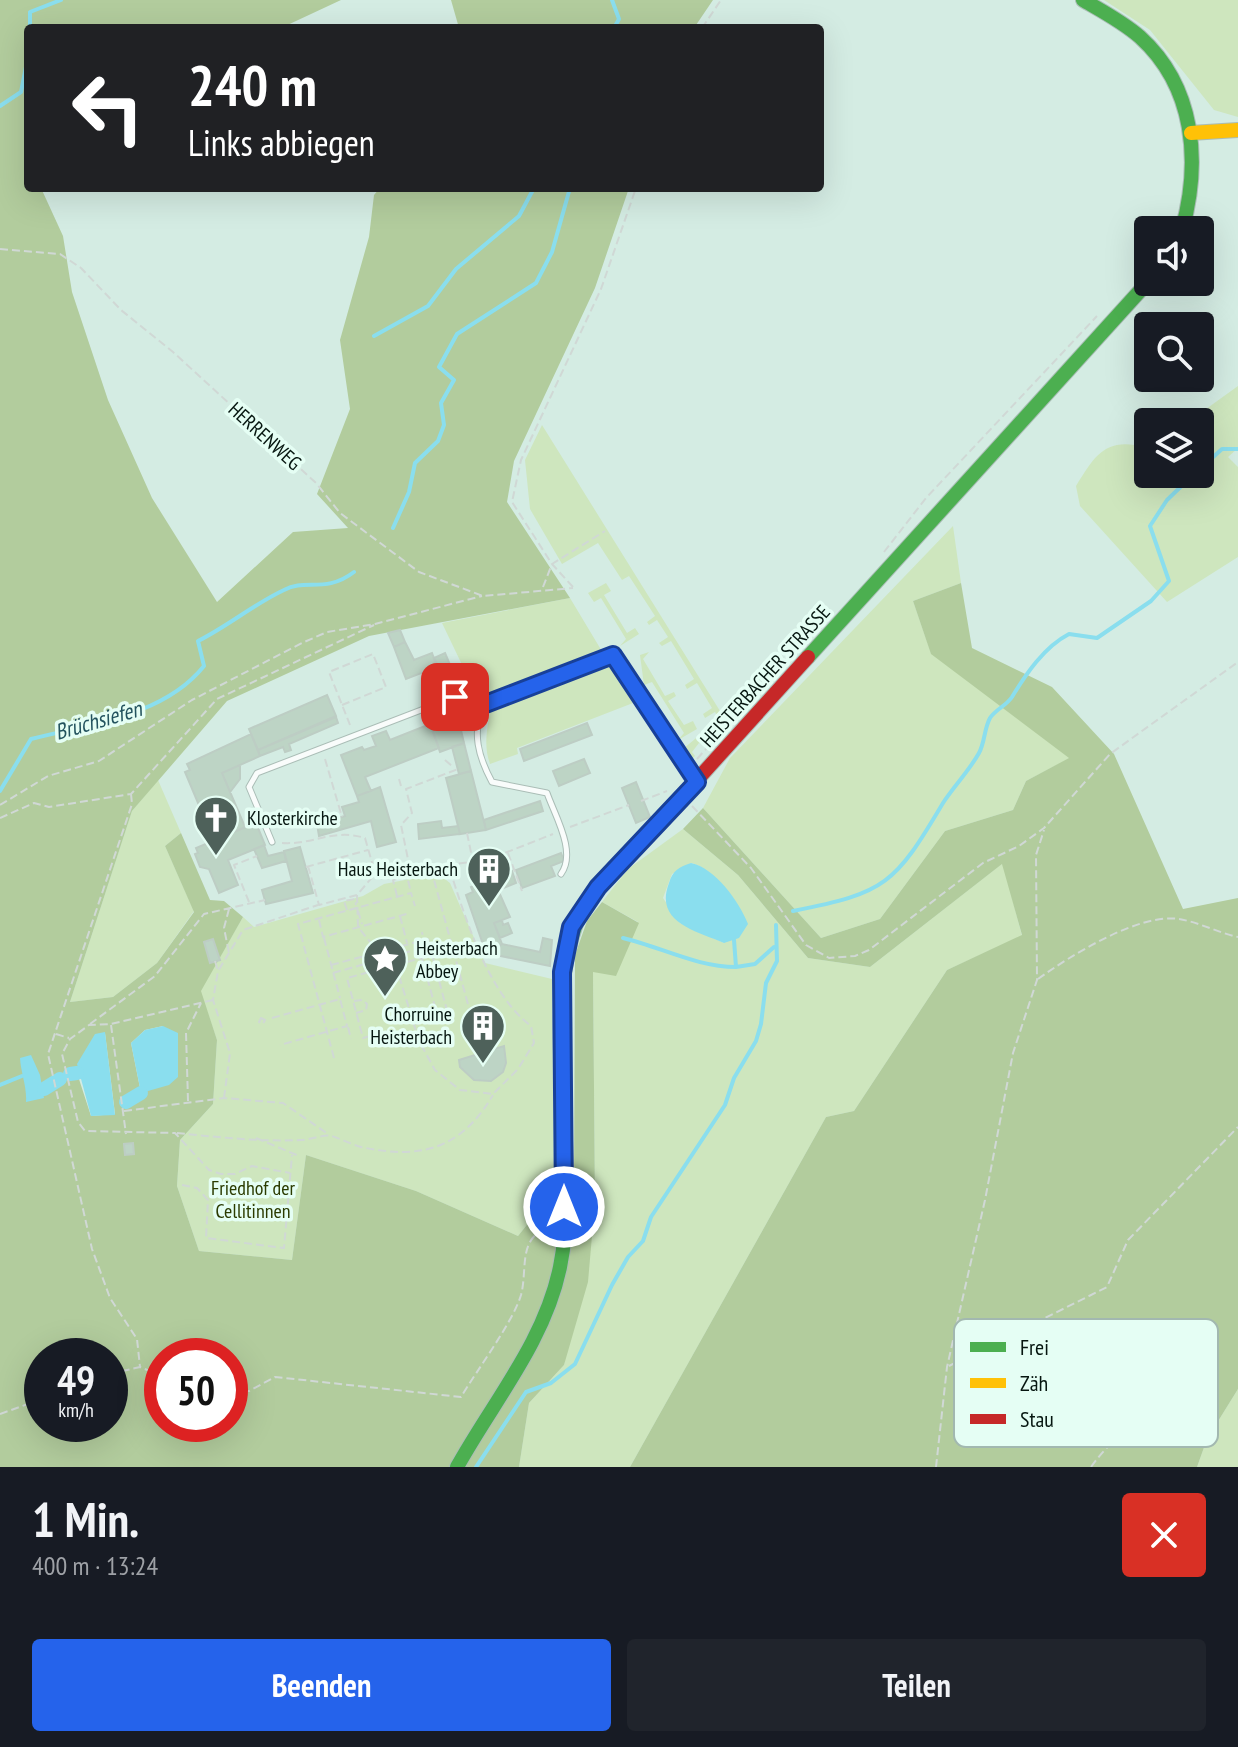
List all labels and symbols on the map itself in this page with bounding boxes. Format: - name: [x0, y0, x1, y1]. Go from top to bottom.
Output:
- street label: HERRENWEG: [223, 396, 307, 476]
- street label: HEISTERBACHER STRASSE: [694, 600, 836, 752]
- pin: [421, 663, 489, 731]
- water label: Brüchsiefen: [51, 694, 146, 746]
- church icon: Klosterkirche: [192, 794, 240, 857]
- place label: Klosterkirche: [247, 805, 338, 831]
- building icon: Haus Heisterbach: [465, 845, 513, 908]
- place label: Haus Heisterbach: [338, 856, 458, 882]
- place icon: Heisterbach Abbey: [361, 935, 409, 998]
- place label: Heisterbach Abbey: [416, 935, 498, 984]
- place label: Chorruine Heisterbach: [370, 1001, 452, 1050]
- building icon: Chorruine Heisterbach: [459, 1002, 507, 1065]
- position arrow: [522, 1165, 606, 1249]
- park label: Friedhof der Cellitinnen: [211, 1175, 296, 1224]
- legend: [954, 1319, 1218, 1447]
- text: Frei: [1020, 1333, 1049, 1361]
- speed limit sign: 50: [144, 1338, 248, 1442]
- text: Zäh: [1020, 1369, 1048, 1397]
- text: Stau: [1020, 1405, 1054, 1433]

